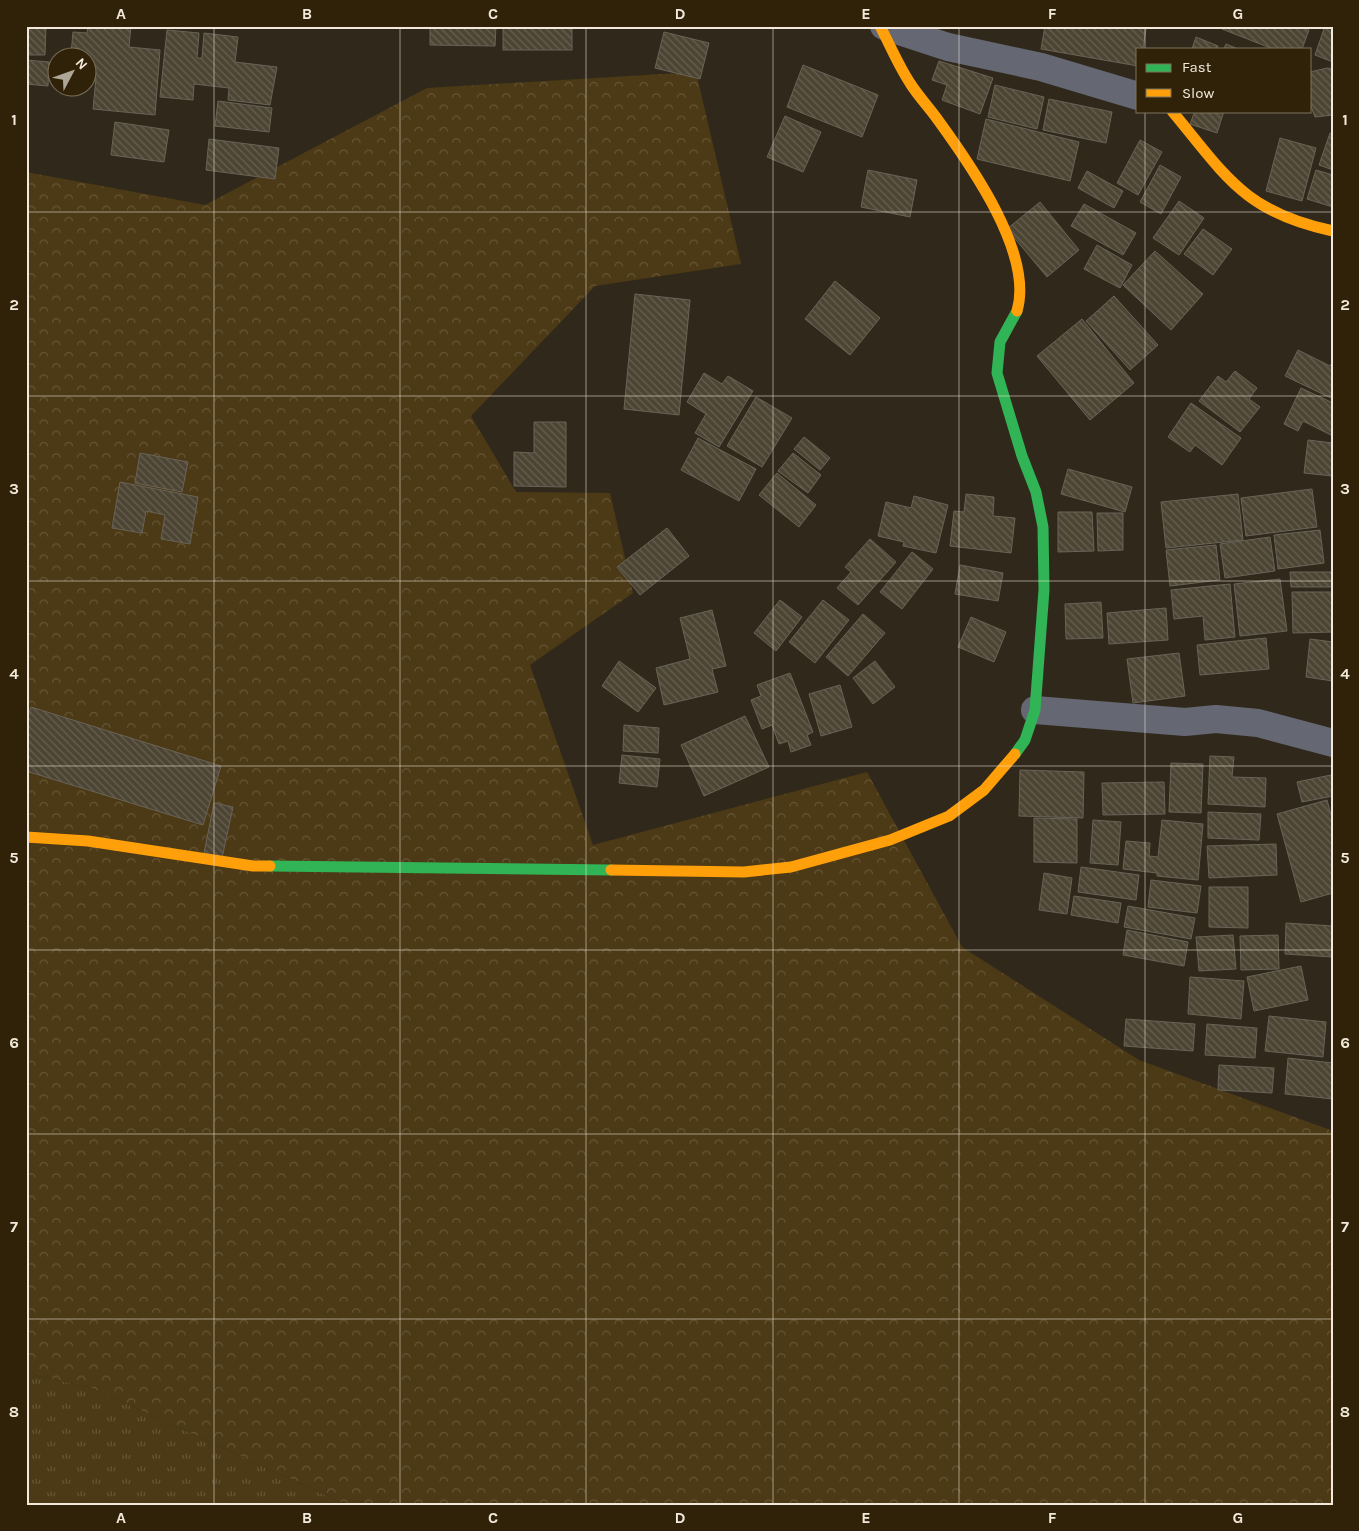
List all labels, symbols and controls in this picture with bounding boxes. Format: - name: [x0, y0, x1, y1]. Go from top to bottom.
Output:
- text: A: [116, 4, 126, 23]
- text: B: [302, 4, 312, 23]
- text: C: [488, 4, 498, 23]
- text: D: [675, 4, 686, 23]
- text: E: [861, 4, 871, 23]
- text: F: [1048, 4, 1057, 23]
- text: G: [1233, 4, 1243, 23]
- north arrow: [48, 48, 98, 98]
- legend: [1136, 48, 1312, 112]
- text: N: [72, 54, 91, 73]
- text: Fast: [1182, 58, 1212, 76]
- text: Slow: [1182, 84, 1214, 102]
- text: 1: [11, 110, 17, 129]
- text: 1: [1342, 110, 1348, 129]
- text: 2: [9, 295, 19, 314]
- text: 2: [1340, 295, 1350, 314]
- text: 3: [9, 479, 19, 498]
- text: 3: [1340, 479, 1350, 498]
- text: 4: [9, 664, 19, 683]
- text: 4: [1340, 664, 1350, 683]
- text: 5: [9, 848, 19, 867]
- text: 5: [1340, 848, 1350, 867]
- text: 6: [9, 1033, 19, 1052]
- text: 6: [1340, 1033, 1350, 1052]
- text: 7: [10, 1217, 18, 1236]
- text: 7: [1341, 1217, 1349, 1236]
- text: 8: [9, 1402, 19, 1421]
- text: 8: [1340, 1402, 1350, 1421]
- text: A: [116, 1508, 126, 1527]
- text: B: [302, 1508, 312, 1527]
- text: C: [488, 1508, 498, 1527]
- text: D: [675, 1508, 686, 1527]
- text: E: [861, 1508, 871, 1527]
- text: F: [1048, 1508, 1057, 1527]
- text: G: [1233, 1508, 1243, 1527]

